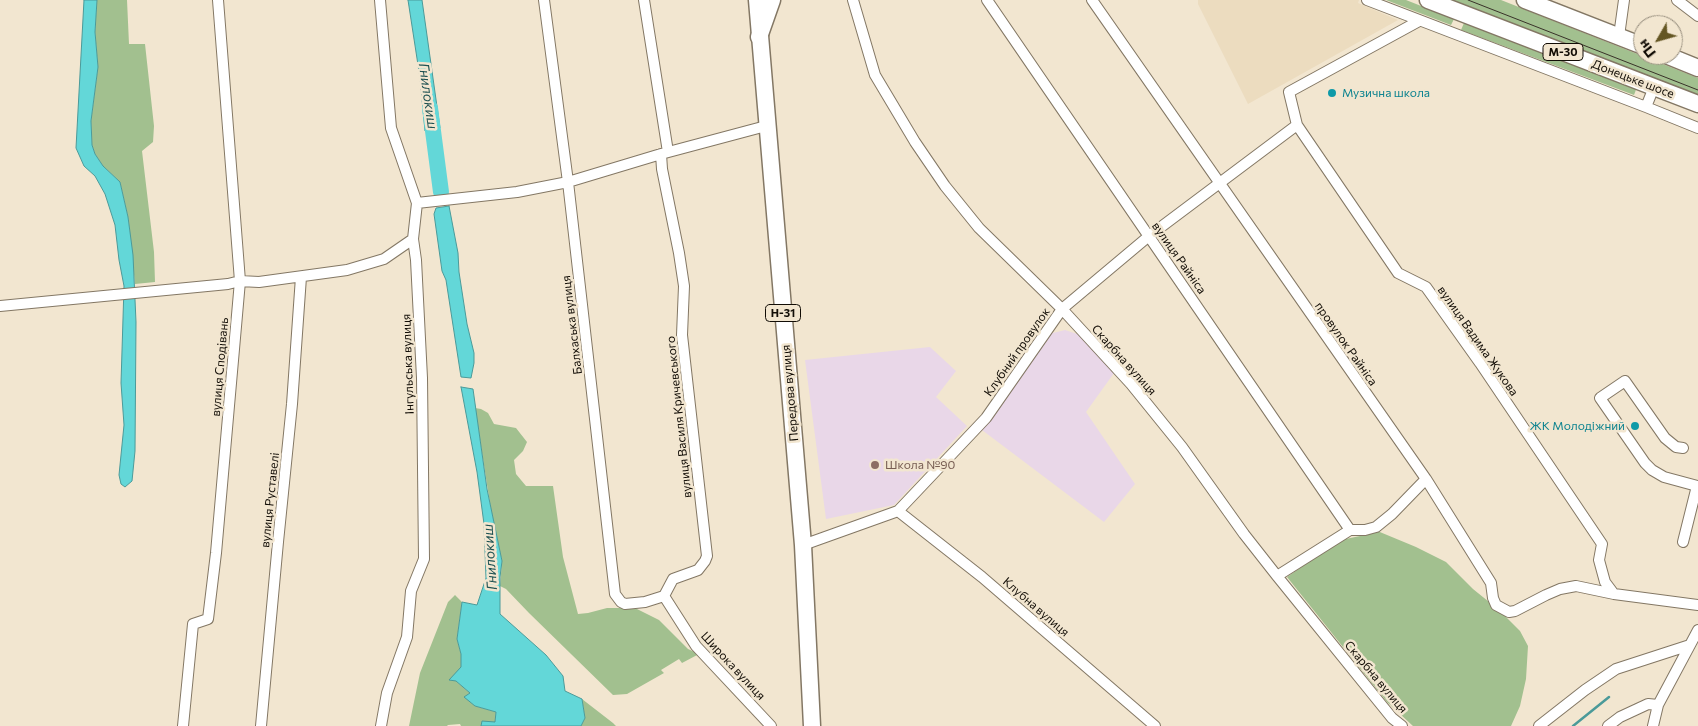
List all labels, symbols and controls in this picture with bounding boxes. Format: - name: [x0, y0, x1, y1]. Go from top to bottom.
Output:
- north arrow: [1633, 15, 1683, 65]
- text: Пн: [1634, 36, 1659, 61]
- road number: М-30: [1543, 44, 1583, 61]
- street label: Донецьке шосе: [1590, 57, 1676, 101]
- water label: Гнилокиш: [415, 62, 441, 130]
- place label: Музична школа: [1342, 86, 1430, 100]
- marker: Музична школа: [1326, 87, 1338, 99]
- street label: вулиця Райніса: [1149, 219, 1209, 297]
- street label: Балхаська вулиця: [559, 275, 585, 375]
- street label: вулиця Вадима Жукова: [1435, 283, 1521, 399]
- street label: провулок Райніса: [1312, 299, 1380, 389]
- road number: Н-31: [766, 304, 800, 322]
- street label: Клубний провулок: [981, 305, 1053, 399]
- street label: Інгульська вулиця: [399, 313, 417, 415]
- street label: вулиця Сподівань: [208, 317, 232, 417]
- street label: Скарбна вулиця: [1089, 322, 1159, 398]
- street label: вулиця Василя Кричевського: [663, 335, 695, 499]
- street label: Передова вулиця: [779, 344, 801, 442]
- place label: ЖК Молодіжний: [1529, 419, 1625, 433]
- marker: ЖК Молодіжний: [1629, 420, 1641, 432]
- street label: вулиця Руставелі: [258, 452, 282, 548]
- place label: Школа №90: [885, 458, 955, 472]
- marker: Школа №90: [869, 459, 881, 471]
- water label: Гнилокиш: [479, 523, 501, 591]
- street label: Клубна вулиця: [1000, 574, 1072, 640]
- street label: Широка вулиця: [698, 629, 768, 703]
- street label: Скарбна вулиця: [1342, 638, 1410, 716]

